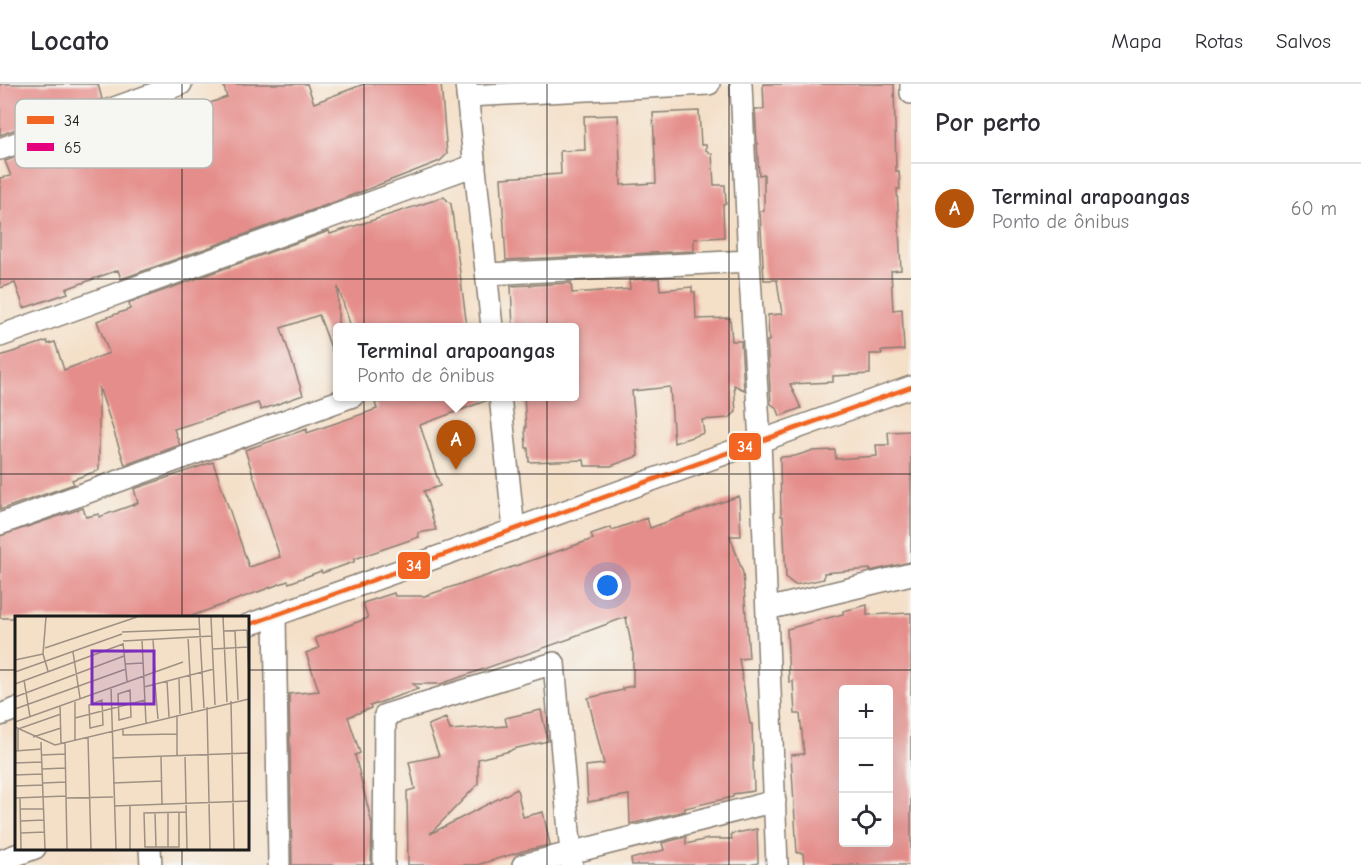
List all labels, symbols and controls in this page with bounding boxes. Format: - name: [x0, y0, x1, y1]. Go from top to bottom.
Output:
- text: Locato: [30, 25, 109, 57]
- text: Mapa: [1111, 29, 1162, 53]
- text: Rotas: [1195, 29, 1243, 53]
- text: Salvos: [1276, 29, 1331, 53]
- legend: [15, 99, 213, 168]
- text: Por perto: [935, 108, 1041, 138]
- text: 34: [64, 112, 80, 130]
- text: 65: [64, 139, 81, 157]
- text: Terminal arapoangas: [992, 184, 1190, 210]
- text: A: [949, 197, 960, 220]
- text: 60 m: [1291, 197, 1337, 220]
- text: Ponto de ônibus: [992, 210, 1129, 233]
- popup: [333, 323, 579, 401]
- text: Terminal arapoangas: [357, 338, 555, 364]
- text: Ponto de ônibus: [357, 364, 494, 387]
- pin: A: [436, 420, 476, 470]
- line badge: 34: [728, 432, 762, 461]
- text: 34: [737, 438, 753, 456]
- line badge: 34: [397, 551, 431, 580]
- text: 34: [406, 557, 422, 575]
- your location: [593, 571, 622, 600]
- inset map: [15, 616, 249, 850]
- map controls: [839, 685, 893, 847]
- button: +: [839, 685, 893, 739]
- button: −: [839, 739, 893, 793]
- button: locate: [839, 793, 893, 847]

